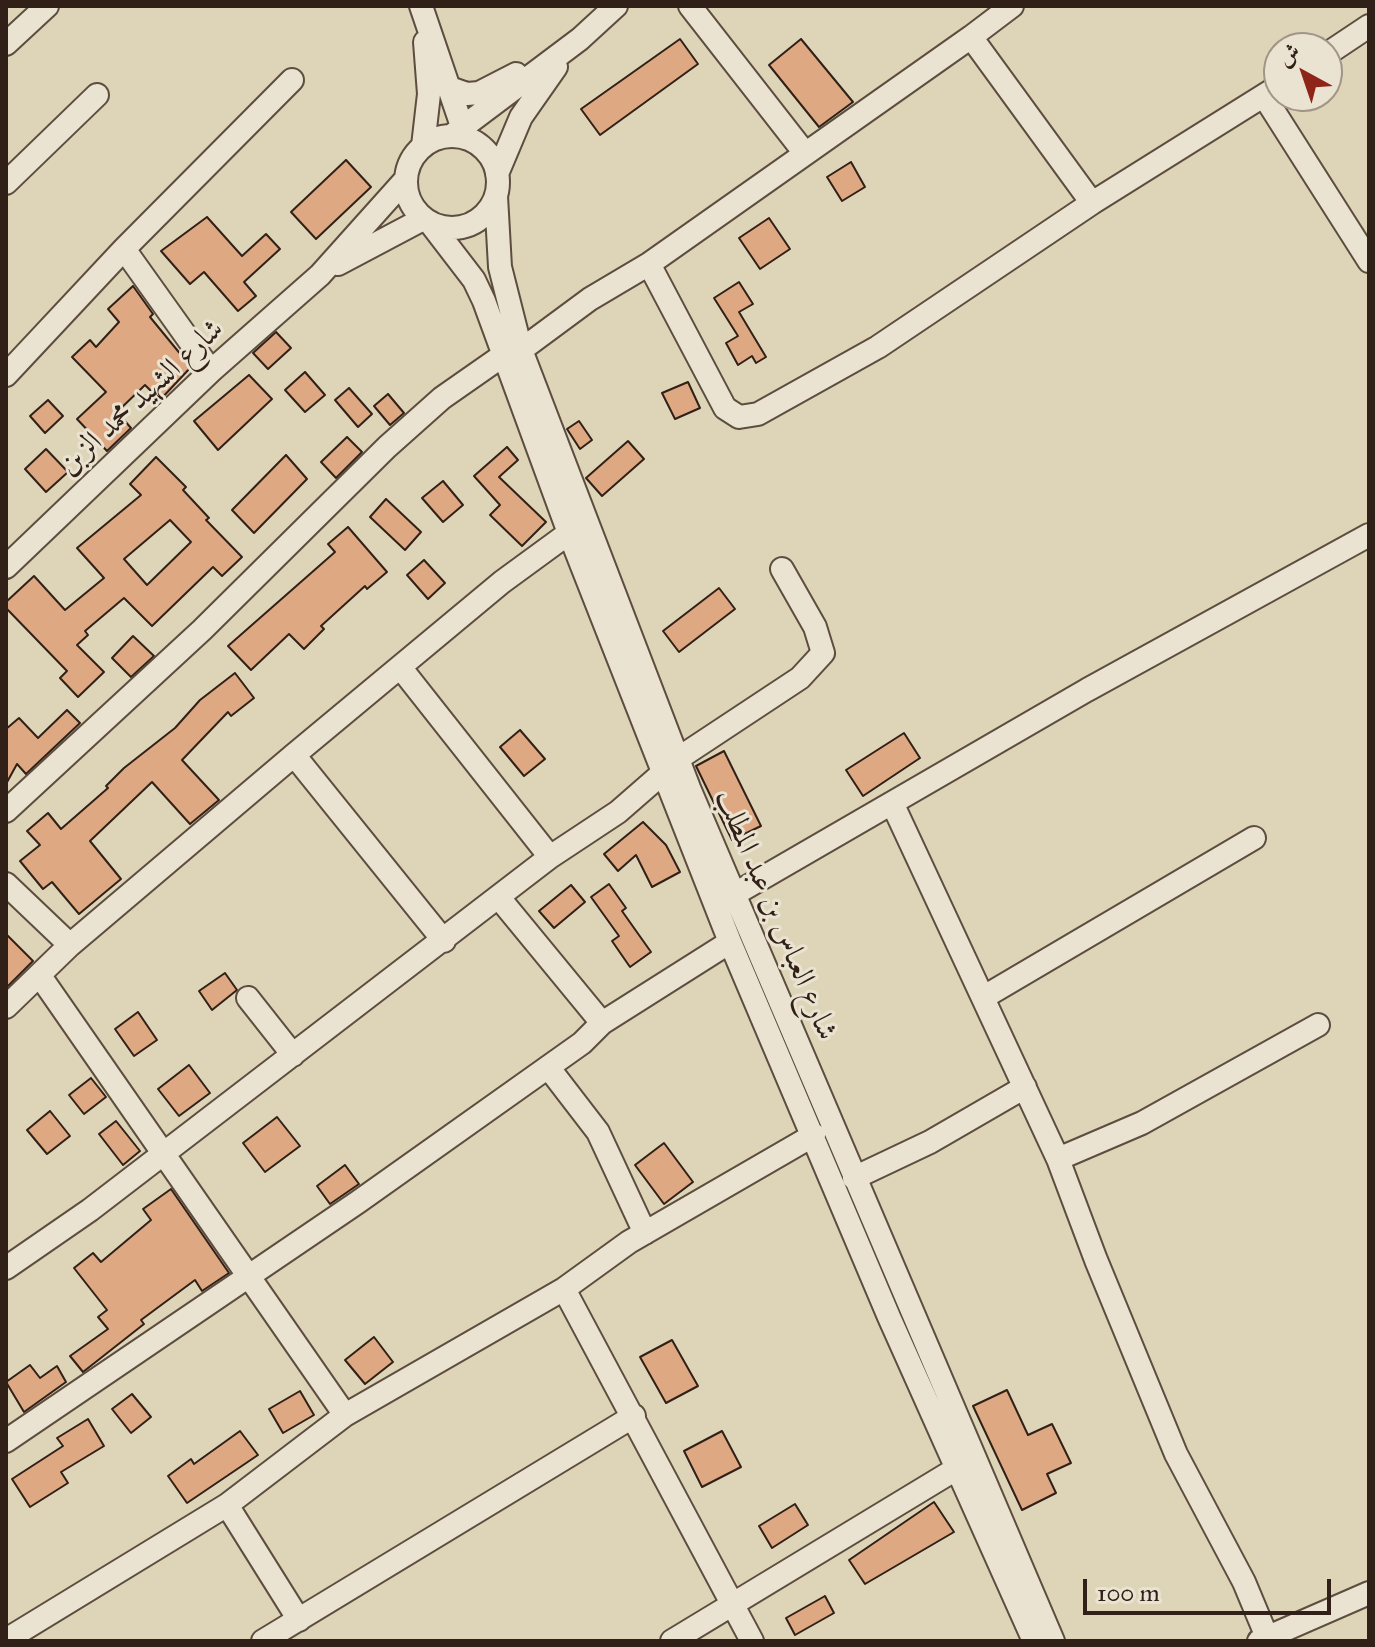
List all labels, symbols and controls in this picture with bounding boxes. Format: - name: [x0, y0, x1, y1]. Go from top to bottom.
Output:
- north arrow: [1263, 32, 1343, 112]
- text: ش: [1271, 37, 1306, 72]
- street label: شارع الشهيد محمد الزبن: [52, 312, 232, 484]
- street label: شارع العباس بن عبد المطلب: [706, 784, 844, 1046]
- scale bar: [1087, 1563, 1335, 1613]
- text: 100 m: [1097, 1578, 1160, 1608]

